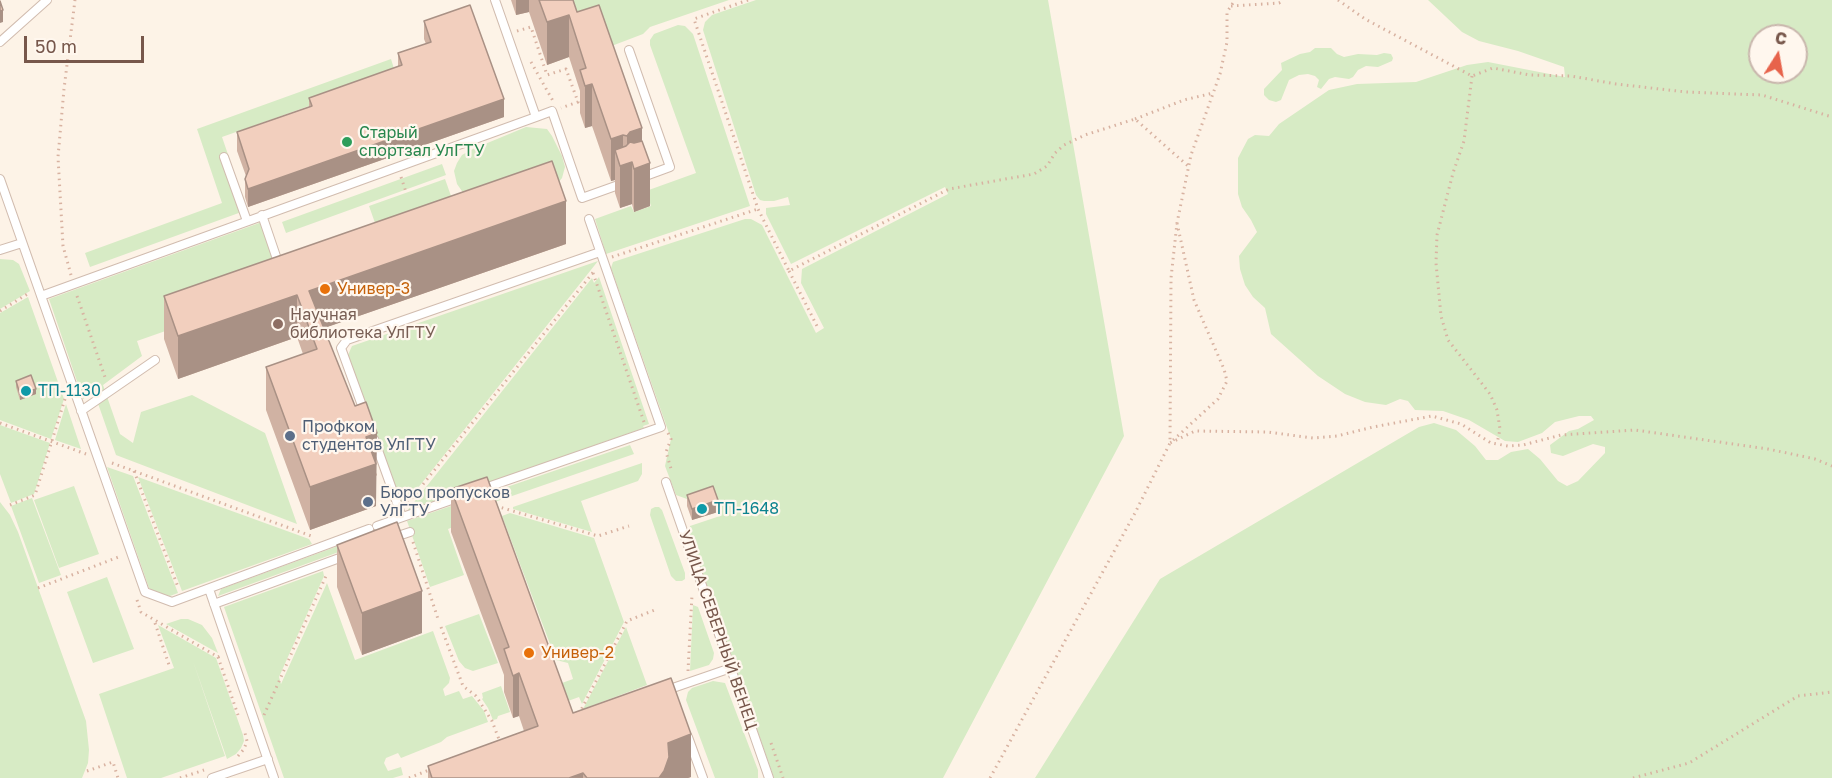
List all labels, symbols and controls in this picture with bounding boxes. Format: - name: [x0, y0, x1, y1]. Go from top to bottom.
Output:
- scale bar: [27, 24, 147, 62]
- north arrow: [1748, 24, 1808, 84]
- text: С: [1774, 27, 1789, 49]
- text: 50 m: [35, 35, 77, 57]
- place label: Старый спортзал УлГТУ: [359, 123, 485, 161]
- marker: Старый спортзал УлГТУ: [340, 135, 354, 149]
- place label: Универ-3: [337, 279, 410, 299]
- marker: Универ-3: [318, 282, 332, 296]
- place label: Научная библиотека УлГТУ: [290, 305, 436, 343]
- marker: Научная библиотека УлГТУ: [271, 317, 285, 331]
- place label: ТП-1130: [38, 381, 101, 401]
- marker: ТП-1130: [19, 384, 33, 398]
- place label: Профком студентов УлГТУ: [302, 417, 436, 455]
- marker: Профком студентов УлГТУ: [283, 429, 297, 443]
- place label: Бюро пропусков УлГТУ: [380, 483, 510, 521]
- marker: Бюро пропусков УлГТУ: [361, 495, 375, 509]
- place label: ТП-1648: [714, 499, 779, 519]
- marker: ТП-1648: [695, 502, 709, 516]
- street label: УЛИЦА СЕВЕРНЫЙ ВЕНЕЦ: [675, 528, 761, 732]
- place label: Универ-2: [541, 643, 614, 663]
- marker: Универ-2: [522, 646, 536, 660]

